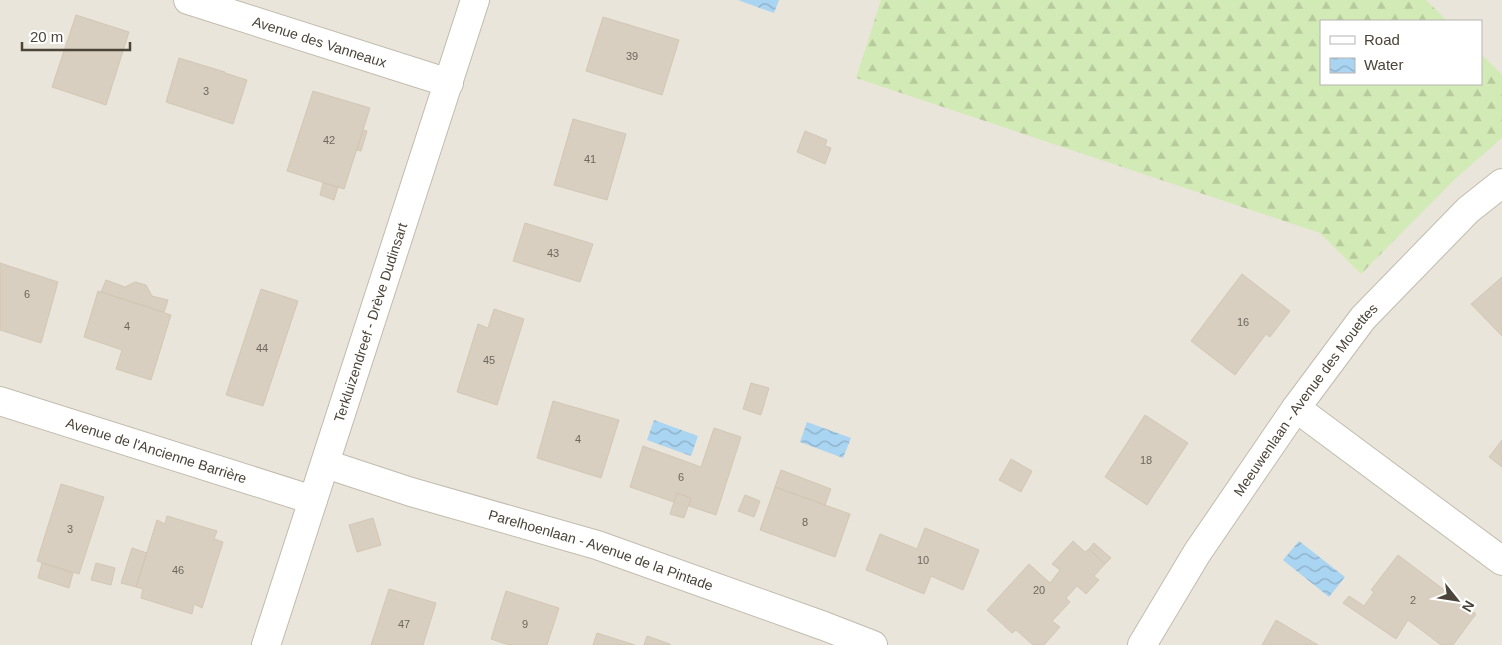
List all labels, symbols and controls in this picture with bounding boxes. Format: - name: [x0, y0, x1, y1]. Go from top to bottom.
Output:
- street label: Avenue des Vanneaux: [250, 13, 389, 71]
- scale bar: [22, 20, 130, 52]
- legend: [1320, 20, 1482, 85]
- text: 20 m: [30, 28, 63, 45]
- text: Road: [1364, 31, 1400, 48]
- house number: 39: [626, 50, 638, 62]
- text: Water: [1364, 56, 1403, 73]
- house number: 3: [203, 85, 209, 97]
- house number: 42: [323, 134, 335, 146]
- house number: 41: [584, 153, 596, 165]
- street label: Terkluizendreef - Drève Dudinsart: [331, 221, 410, 424]
- house number: 43: [547, 247, 559, 259]
- house number: 6: [24, 288, 30, 300]
- street label: Meeuwenlaan - Avenue des Mouettes: [1230, 300, 1381, 499]
- house number: 16: [1237, 316, 1249, 328]
- house number: 4: [124, 320, 130, 332]
- house number: 44: [256, 342, 268, 354]
- house number: 45: [483, 354, 495, 366]
- street label: Avenue de l'Ancienne Barrière: [64, 414, 249, 487]
- house number: 4: [575, 433, 581, 445]
- house number: 18: [1140, 454, 1152, 466]
- house number: 6: [678, 471, 684, 483]
- street label: Parelhoenlaan - Avenue de la Pintade: [487, 506, 715, 594]
- house number: 8: [802, 516, 808, 528]
- house number: 3: [67, 523, 73, 535]
- house number: 10: [917, 554, 929, 566]
- house number: 46: [172, 564, 184, 576]
- north arrow: [1432, 575, 1482, 625]
- house number: 20: [1033, 584, 1045, 596]
- house number: 2: [1410, 594, 1416, 606]
- text: N: [1459, 598, 1478, 615]
- house number: 47: [398, 618, 410, 630]
- house number: 9: [522, 618, 528, 630]

